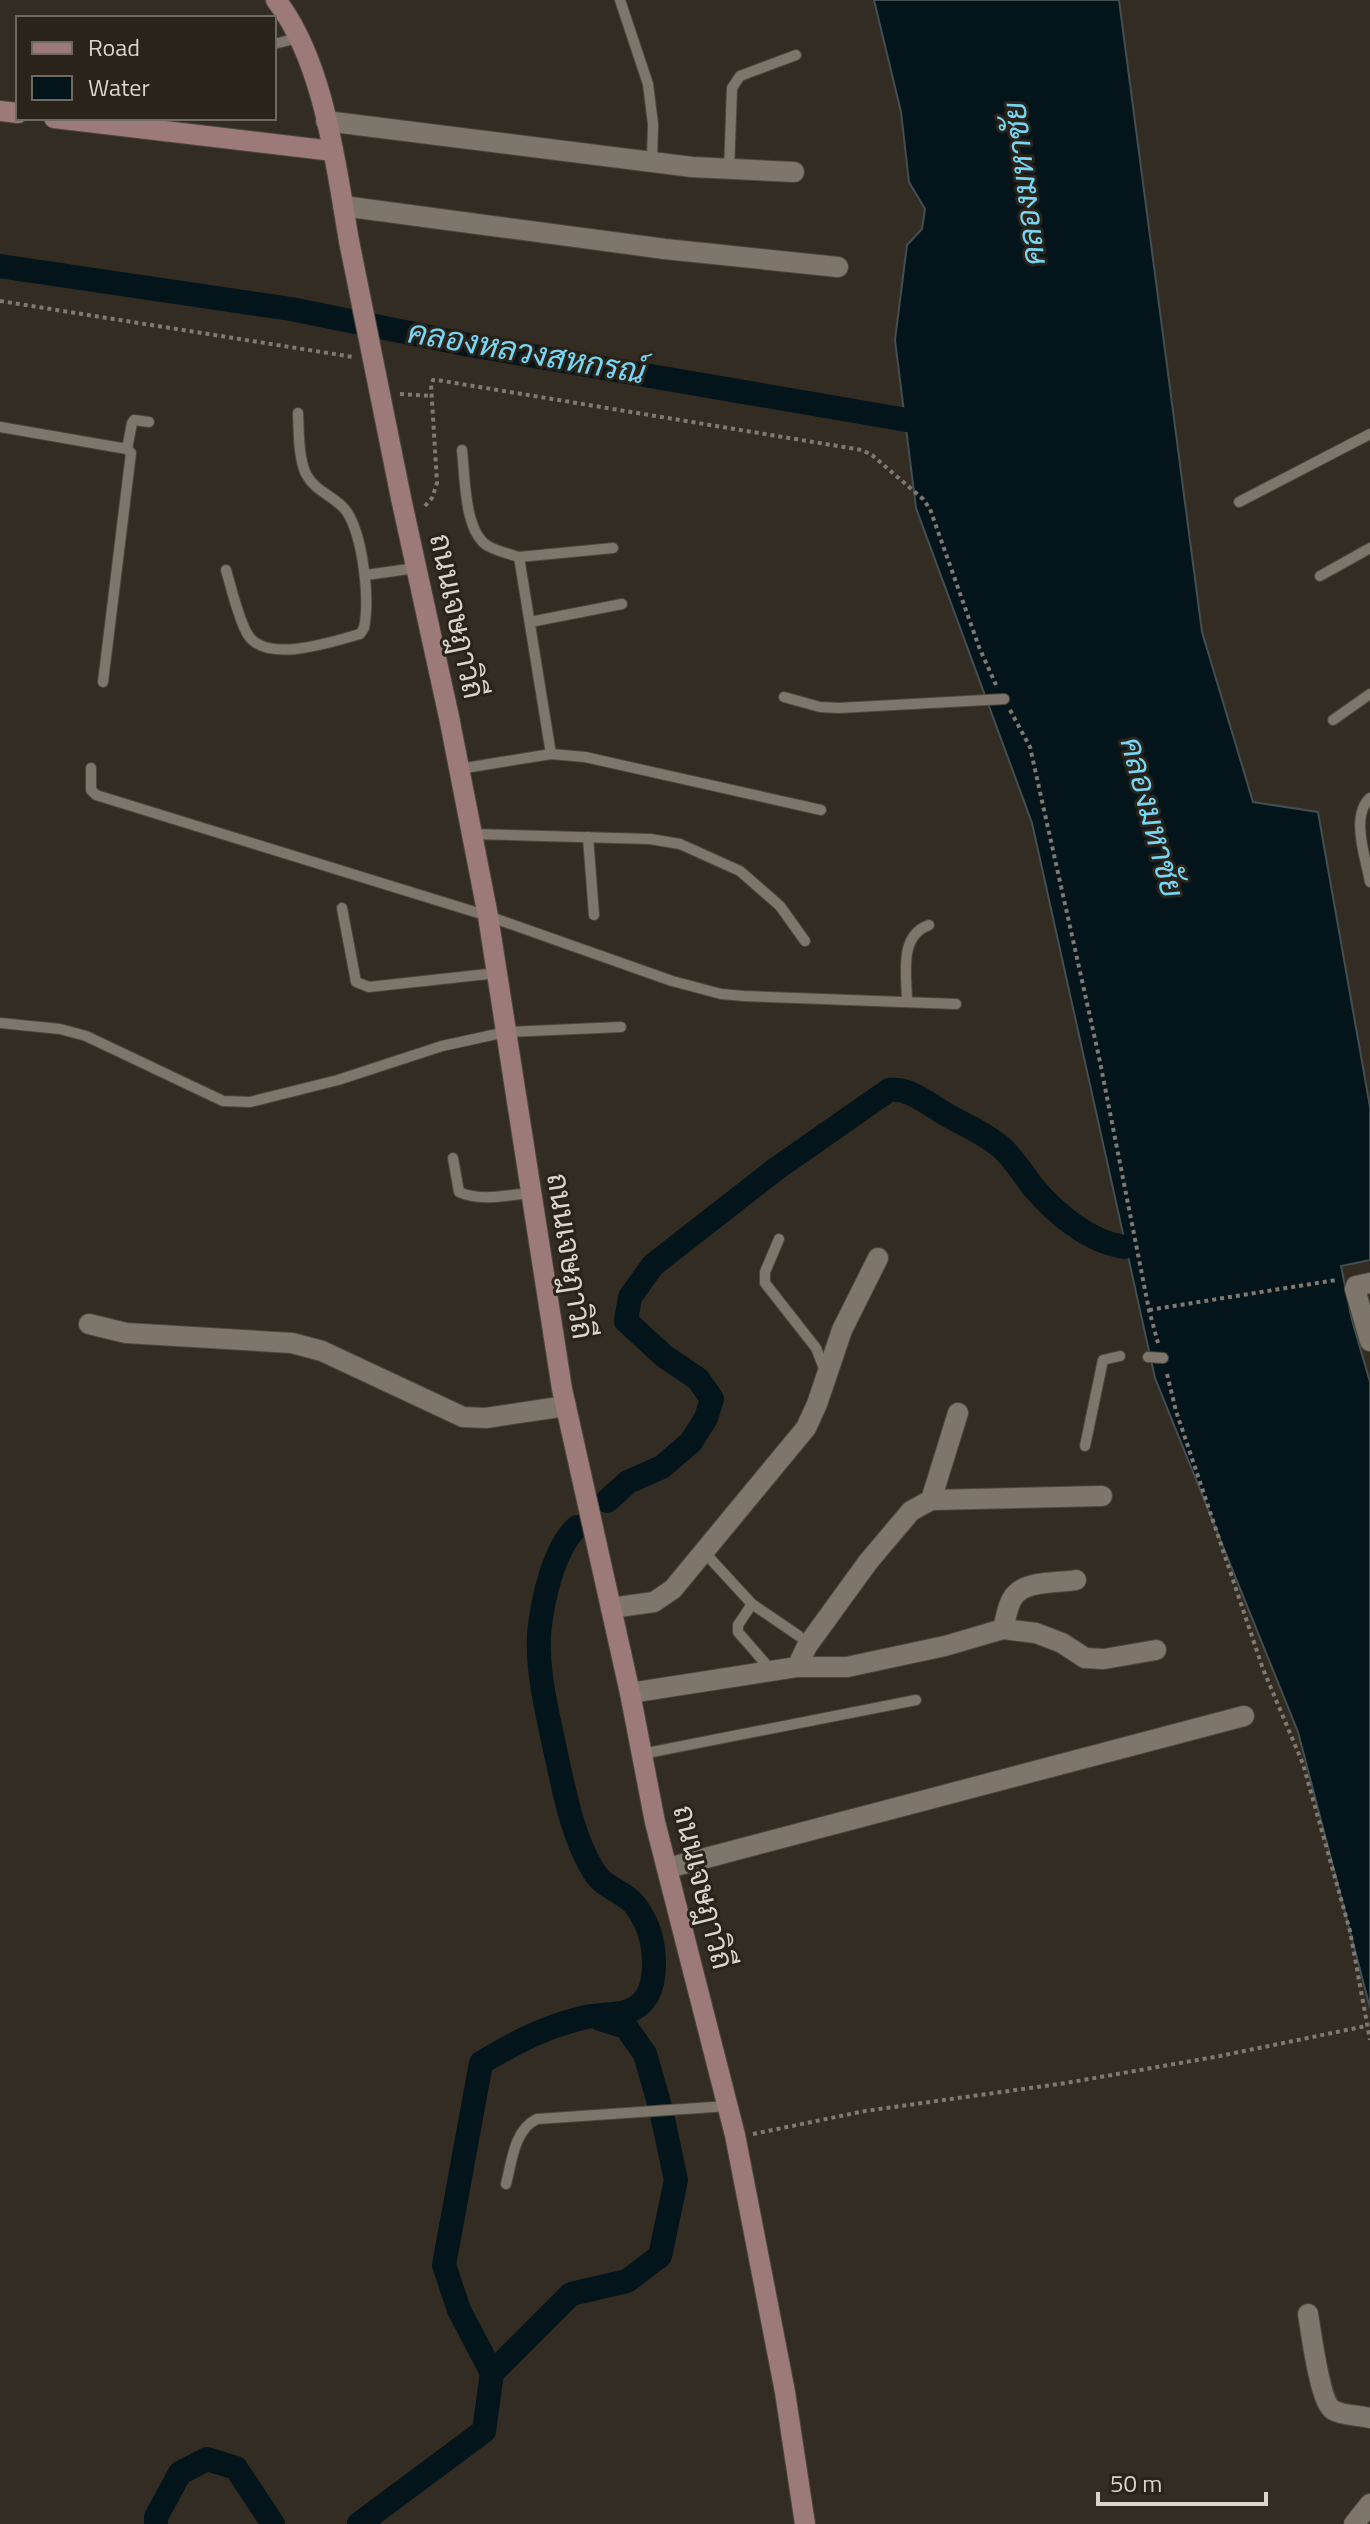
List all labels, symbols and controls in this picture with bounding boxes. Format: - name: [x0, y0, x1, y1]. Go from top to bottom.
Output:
- legend: [16, 16, 276, 120]
- text: Road: [88, 29, 140, 65]
- text: Water: [88, 69, 150, 105]
- water label: คลองมหาชัย: [989, 99, 1057, 269]
- water label: คลองหลวงสหกรณ์: [404, 306, 654, 396]
- street label: ถนนเจษฎาวิถี: [418, 529, 498, 703]
- water label: คลองมหาชัย: [1109, 731, 1197, 903]
- street label: ถนนเจษฎาวิถี: [535, 1170, 607, 1342]
- street label: ถนนเจษฎาวิถี: [661, 1800, 747, 1974]
- scale bar: [1098, 2456, 1266, 2506]
- text: 50 m: [1110, 2465, 1162, 2501]

